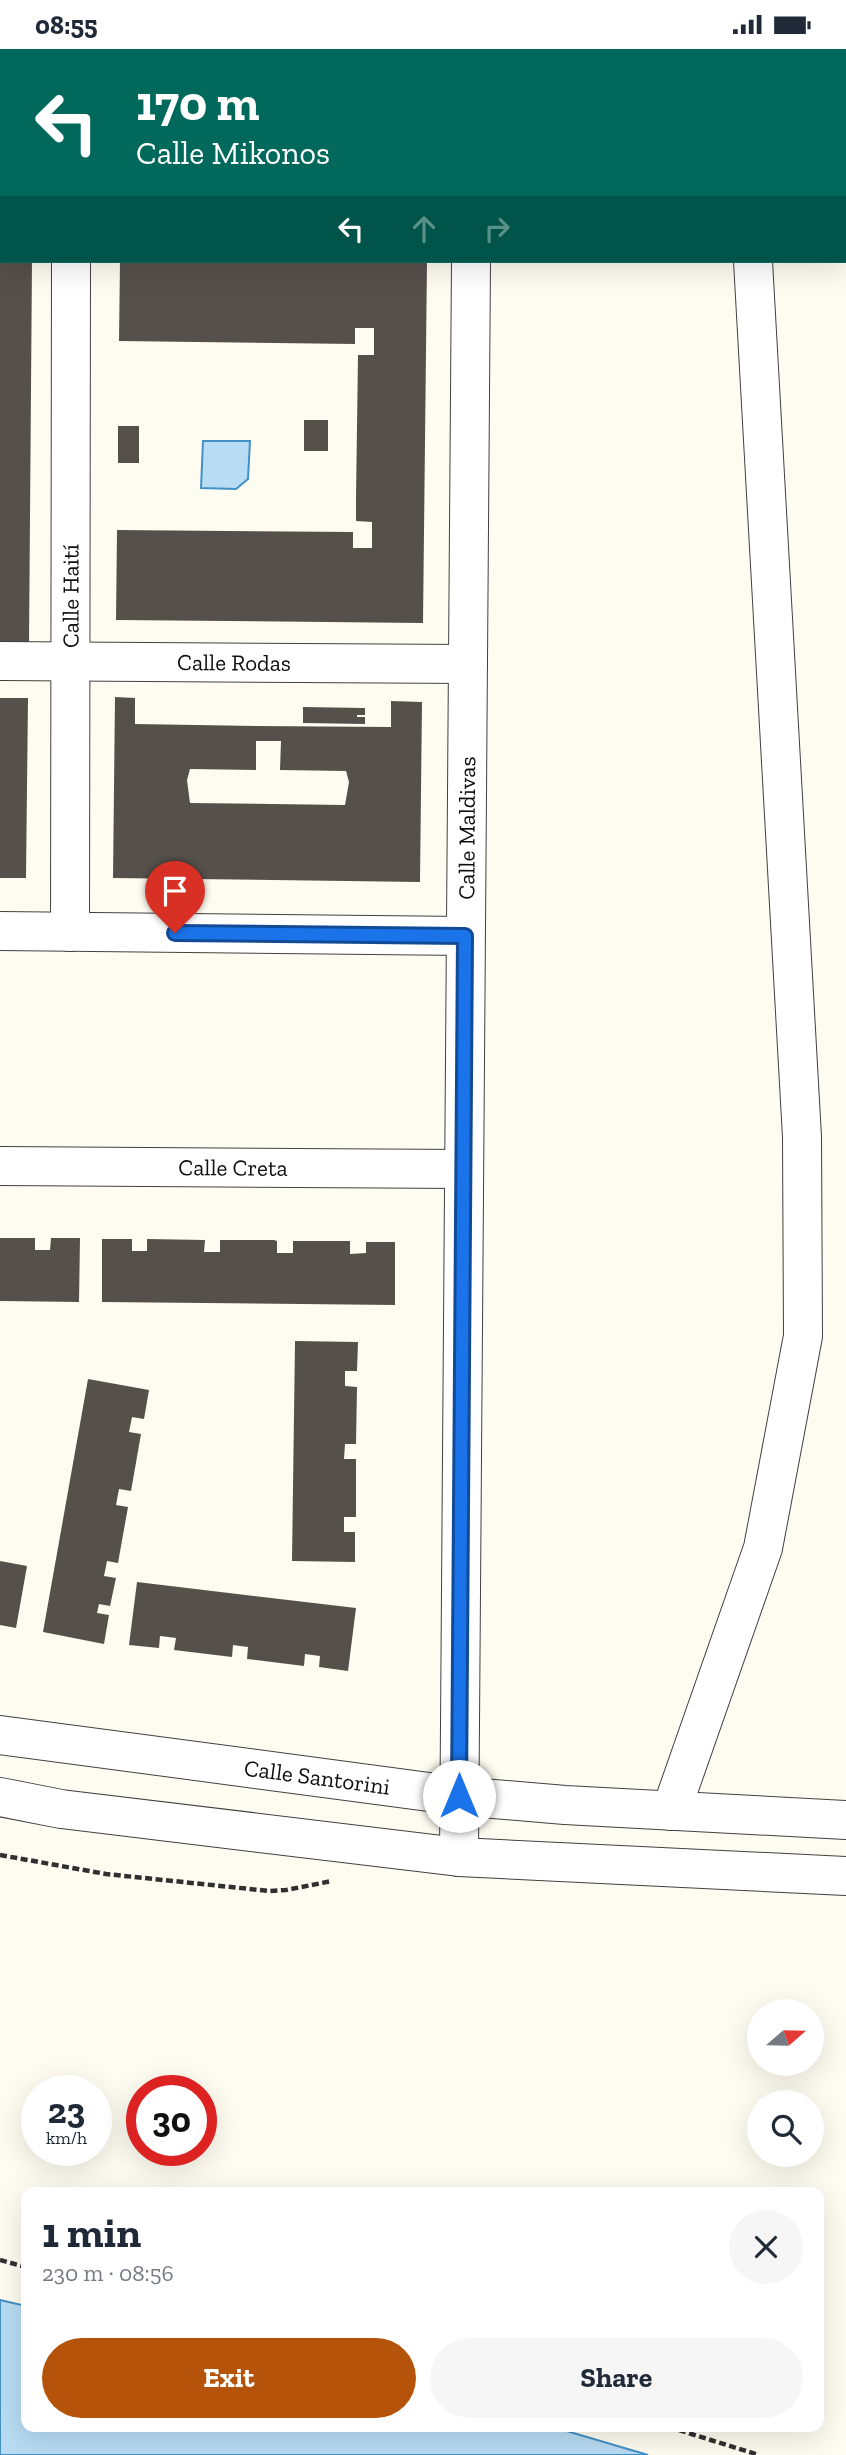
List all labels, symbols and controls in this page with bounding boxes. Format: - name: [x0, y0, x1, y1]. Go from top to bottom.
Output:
- text: 08:55: [35, 9, 98, 41]
- text: 170 m: [136, 74, 259, 133]
- icon: left: [21, 77, 112, 168]
- text: Calle Mikonos: [136, 134, 330, 172]
- icon: left: [332, 210, 370, 248]
- icon: ahead: [405, 210, 443, 248]
- icon: right: [478, 210, 516, 248]
- street label: Calle Haití: [56, 544, 85, 648]
- street label: Calle Rodas: [177, 648, 291, 677]
- street label: Calle Maldivas: [452, 756, 481, 900]
- pin: [145, 861, 205, 933]
- icon: arrive: [156, 872, 194, 910]
- street label: Calle Creta: [178, 1153, 288, 1182]
- street label: Calle Santorini: [243, 1754, 392, 1801]
- position arrow: [422, 1759, 496, 1833]
- north arrow: [747, 1999, 824, 2075]
- map controls: [747, 1999, 824, 2167]
- speed limit sign: 30: [126, 2075, 217, 2166]
- text: 23: [48, 2090, 85, 2132]
- button: search: [747, 2090, 824, 2167]
- text: km/h: [46, 2127, 87, 2149]
- text: 1 min: [42, 2207, 141, 2258]
- button: close: [729, 2210, 803, 2284]
- text: 230 m · 08:56: [42, 2259, 174, 2287]
- button: Exit: [42, 2338, 416, 2418]
- button: Share: [430, 2338, 803, 2418]

